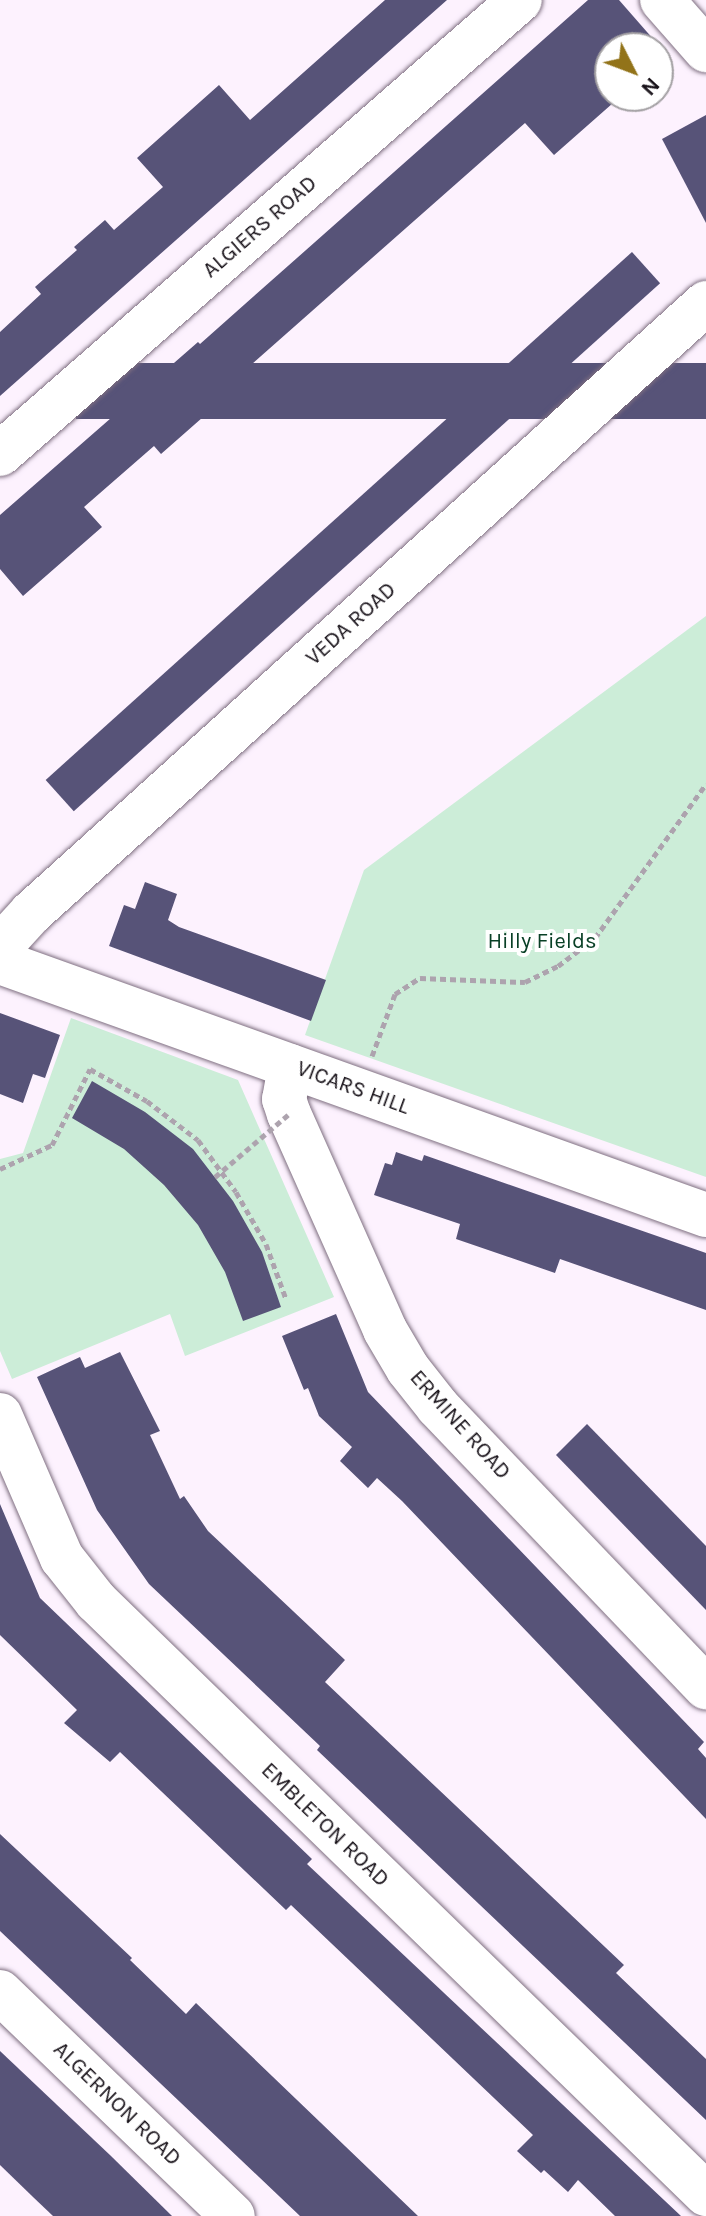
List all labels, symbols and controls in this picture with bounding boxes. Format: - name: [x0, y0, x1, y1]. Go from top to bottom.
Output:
- north arrow: [594, 32, 674, 112]
- text: N: [635, 72, 665, 101]
- street label: ALGIERS ROAD: [198, 170, 322, 284]
- street label: VEDA ROAD: [301, 577, 401, 671]
- park label: Hilly Fields: [487, 929, 597, 955]
- street label: VICARS HILL: [293, 1055, 413, 1121]
- street label: ERMINE ROAD: [404, 1365, 516, 1485]
- street label: EMBLETON ROAD: [256, 1757, 394, 1893]
- street label: ALGERNON ROAD: [48, 2036, 186, 2172]

